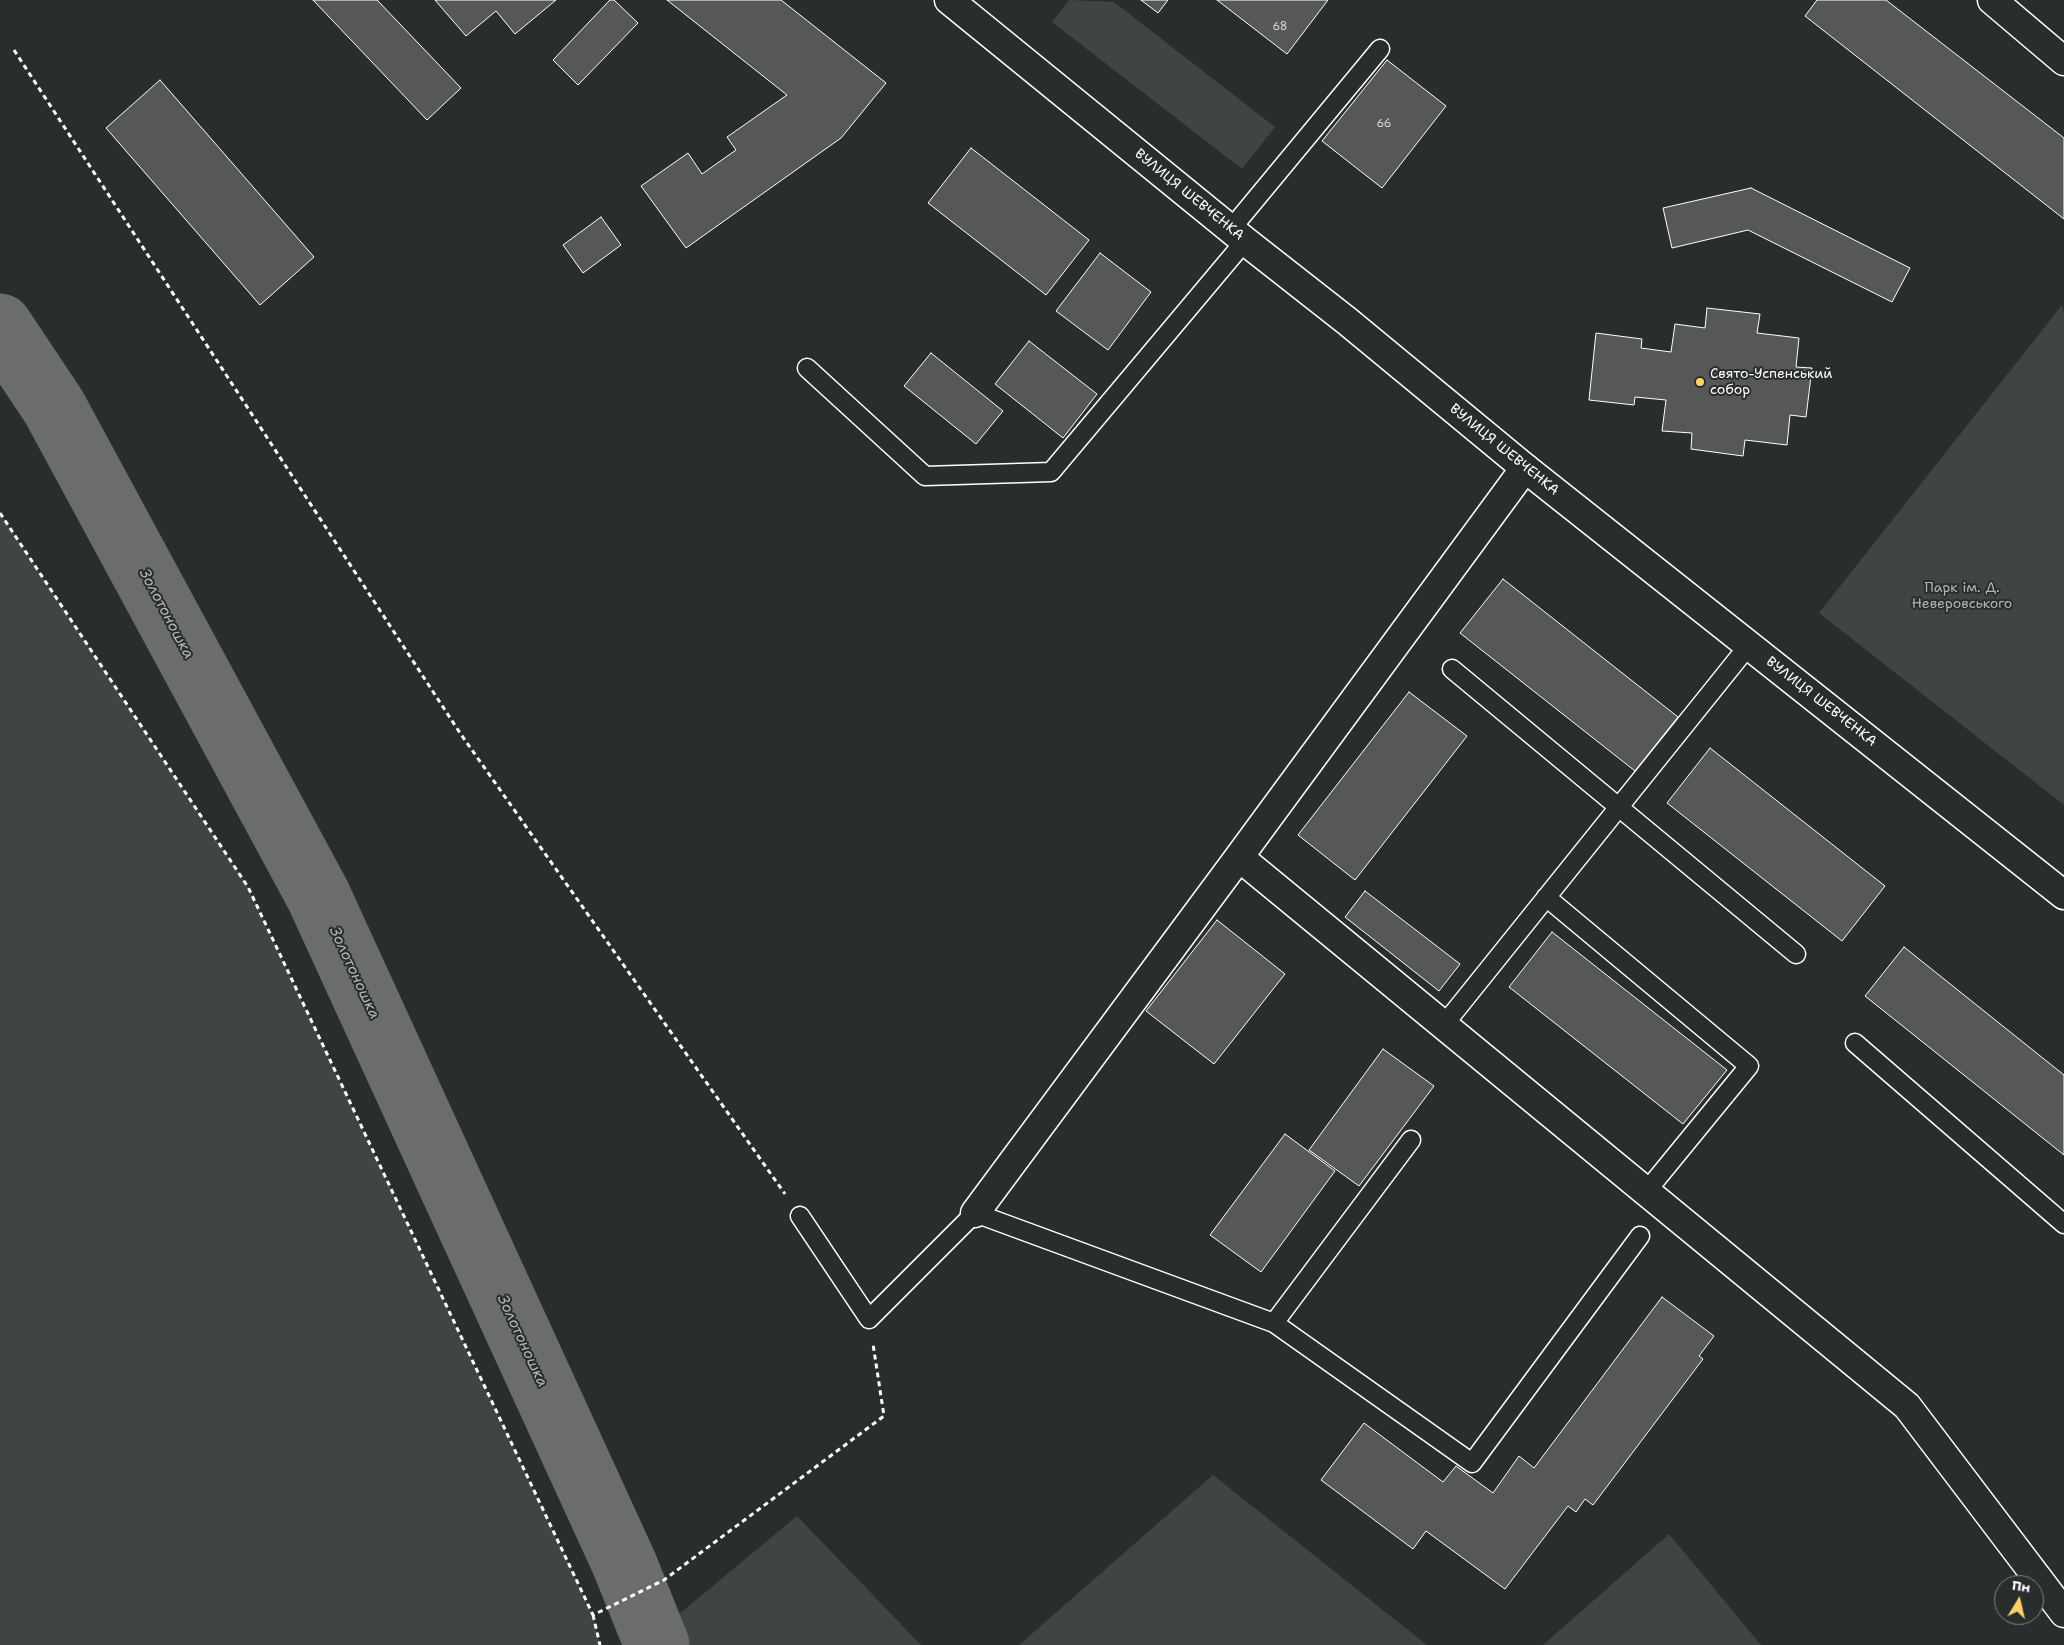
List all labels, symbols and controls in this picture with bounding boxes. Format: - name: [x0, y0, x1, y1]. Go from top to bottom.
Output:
- house number: 68: [1273, 20, 1287, 34]
- house number: 66: [1376, 117, 1392, 131]
- street label: ВУЛИЦЯ ШЕВЧЕНКА: [1131, 146, 1247, 244]
- place label: Свято-Успенський собор: [1710, 366, 1832, 398]
- marker: Свято-Успенський собор: [1694, 376, 1706, 388]
- street label: ВУЛИЦЯ ШЕВЧЕНКА: [1446, 401, 1562, 499]
- water label: Золотоношка: [135, 566, 197, 662]
- park label: Парк ім. Д. Неверовського: [1912, 580, 2012, 612]
- street label: ВУЛИЦЯ ШЕВЧЕНКА: [1762, 654, 1880, 750]
- water label: Золотоношка: [325, 924, 383, 1022]
- water label: Золотоношка: [493, 1292, 551, 1390]
- north arrow: [1994, 1575, 2044, 1625]
- text: Пн: [2011, 1576, 2032, 1597]

